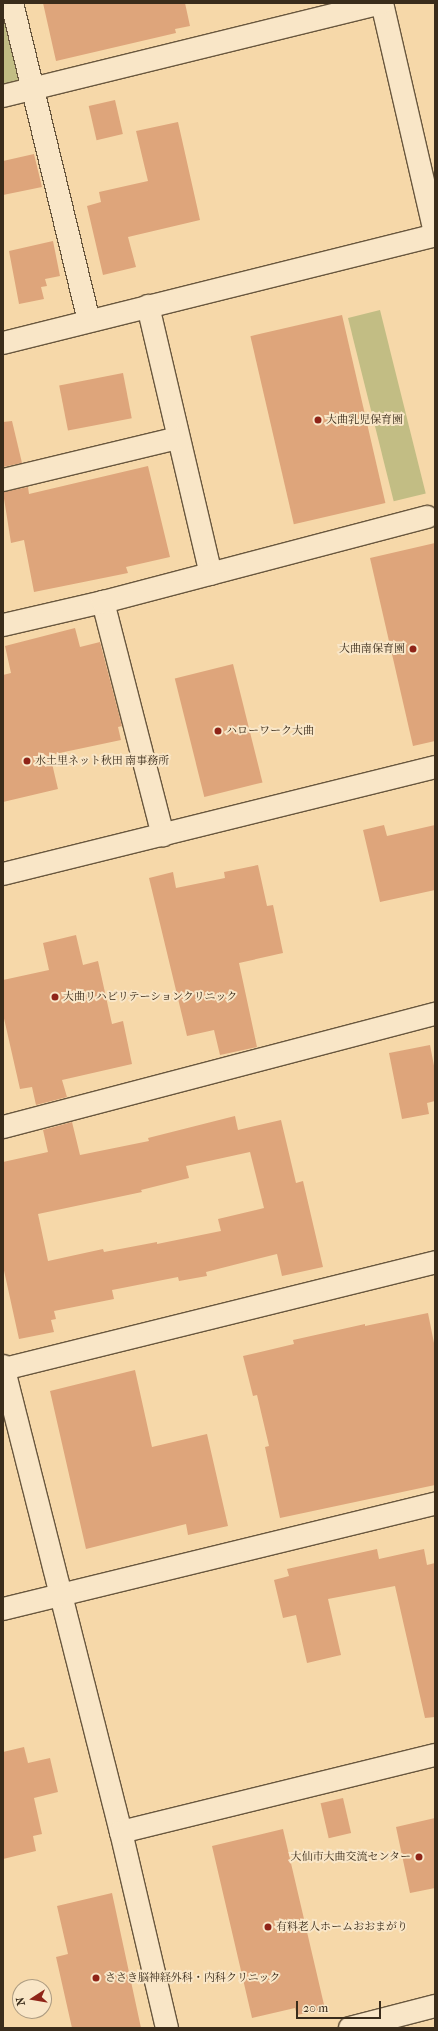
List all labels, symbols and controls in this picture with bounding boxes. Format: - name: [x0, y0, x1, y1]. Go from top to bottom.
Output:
- place label: 大曲乳児保育園: [326, 413, 403, 427]
- marker: 大曲乳児保育園: [313, 415, 323, 425]
- place label: 大曲南保育園: [339, 642, 405, 656]
- marker: 大曲南保育園: [408, 644, 418, 654]
- place label: ハローワーク大曲: [226, 724, 314, 738]
- marker: ハローワーク大曲: [213, 726, 223, 736]
- place label: 水土里ネット秋田 南事務所: [35, 754, 169, 768]
- marker: 水土里ネット秋田 南事務所: [22, 756, 32, 766]
- place label: 大曲リハビリテーションクリニック: [63, 990, 239, 1004]
- marker: 大曲リハビリテーションクリニック: [50, 992, 60, 1002]
- place label: 大仙市大曲交流センター: [290, 1850, 411, 1864]
- marker: 大仙市大曲交流センター: [414, 1852, 424, 1862]
- place label: 有料老人ホームおおまがり: [276, 1920, 408, 1934]
- marker: 有料老人ホームおおまがり: [263, 1922, 273, 1932]
- place label: ささき脳神経外科・内科クリニック: [105, 1971, 281, 1985]
- marker: ささき脳神経外科・内科クリニック: [90, 1972, 102, 1984]
- north arrow: [12, 1979, 52, 2019]
- scale bar: [298, 1993, 383, 2019]
- text: N: [14, 1996, 28, 2007]
- text: 20 m: [303, 2001, 328, 2015]

